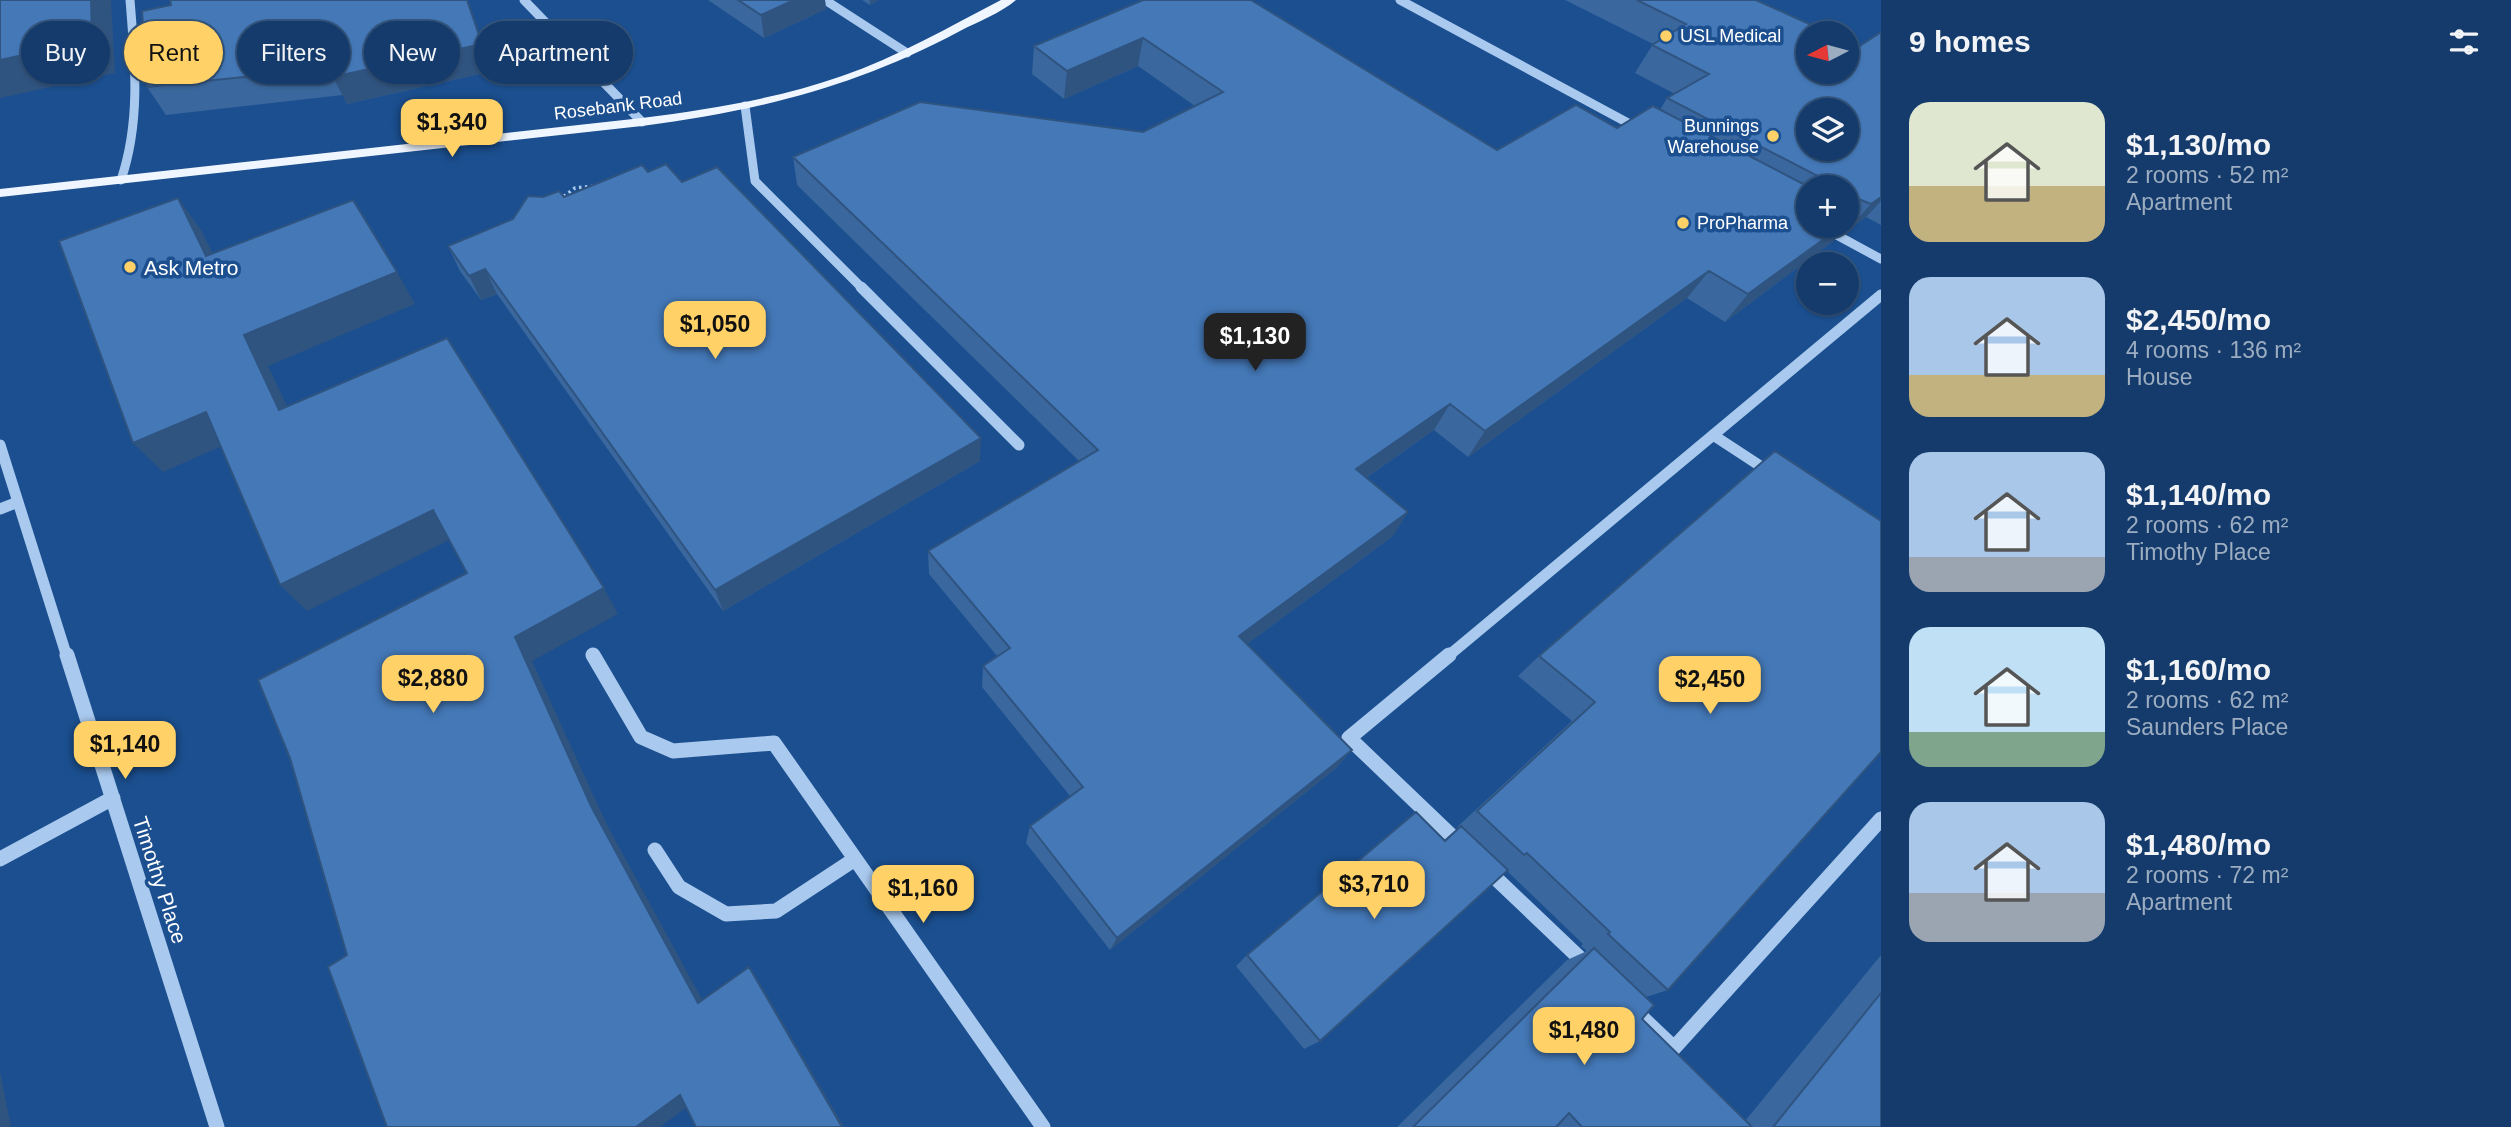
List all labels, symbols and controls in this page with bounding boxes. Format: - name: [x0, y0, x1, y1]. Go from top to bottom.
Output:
- chip: Buy: [21, 21, 110, 84]
- chip: Rent: [124, 21, 223, 84]
- chip: Filters: [237, 21, 350, 84]
- chip: New: [364, 21, 460, 84]
- chip: Apartment: [474, 21, 633, 84]
- north arrow: [1796, 21, 1858, 84]
- map controls: [1796, 21, 1859, 315]
- icon: filters: [2445, 23, 2483, 61]
- text: 9 homes: [1909, 25, 2031, 58]
- place label: USL Medical: [1680, 26, 1781, 46]
- marker: USL Medical: [1658, 28, 1674, 44]
- street label: Rosebank Road: [553, 88, 683, 124]
- button: layers: [1796, 98, 1859, 161]
- pin: $1,340: [395, 100, 509, 159]
- text: $1,340: [417, 109, 487, 135]
- place label: Bunnings Warehouse: [1668, 116, 1759, 157]
- marker: Bunnings Warehouse: [1765, 128, 1781, 144]
- text: $1,130/mo: [2126, 128, 2271, 161]
- icon: home: [1965, 130, 2049, 214]
- text: 2 rooms · 52 m²: [2126, 162, 2288, 188]
- button: +: [1796, 175, 1859, 238]
- text: Apartment: [2126, 189, 2232, 215]
- place label: ProPharma: [1697, 213, 1789, 233]
- marker: ProPharma: [1675, 215, 1691, 231]
- button: −: [1796, 252, 1859, 315]
- place label: Ask Metro: [144, 256, 239, 279]
- marker: Ask Metro: [122, 259, 138, 275]
- pin: $1,050: [658, 302, 772, 361]
- text: $2,450/mo: [2126, 303, 2271, 336]
- icon: home: [1965, 305, 2049, 389]
- text: $1,050: [680, 311, 750, 337]
- pin: $1,130: [1198, 314, 1312, 373]
- text: $1,130: [1220, 323, 1290, 349]
- text: 4 rooms · 136 m²: [2126, 337, 2301, 363]
- text: House: [2126, 364, 2192, 390]
- text: $1,140/mo: [2126, 478, 2271, 511]
- icon: home: [1965, 480, 2049, 564]
- text: 2 rooms · 62 m²: [2126, 512, 2288, 538]
- text: Timothy Place: [2126, 539, 2271, 565]
- text: $1,160/mo: [2126, 653, 2271, 686]
- icon: home: [1965, 655, 2049, 739]
- pin: $2,880: [376, 656, 490, 715]
- pin: $2,450: [1653, 656, 1767, 716]
- text: $2,880: [398, 665, 468, 691]
- text: $2,450: [1675, 666, 1745, 692]
- text: 2 rooms · 62 m²: [2126, 687, 2288, 713]
- text: Saunders Place: [2126, 714, 2288, 740]
- pin: $1,140: [68, 722, 182, 781]
- text: $1,140: [90, 731, 160, 757]
- street label: Timothy Place: [129, 814, 191, 946]
- text: $1,480/mo: [2126, 828, 2271, 861]
- icon: home: [1965, 830, 2049, 914]
- pin: $3,710: [1317, 862, 1431, 921]
- text: 2 rooms · 72 m²: [2126, 862, 2288, 888]
- pin: $1,160: [866, 866, 980, 925]
- text: $3,710: [1339, 871, 1409, 897]
- text: $1,160: [888, 875, 958, 901]
- text: Apartment: [2126, 889, 2232, 915]
- pin: $1,480: [1527, 1007, 1641, 1067]
- text: $1,480: [1549, 1017, 1619, 1043]

